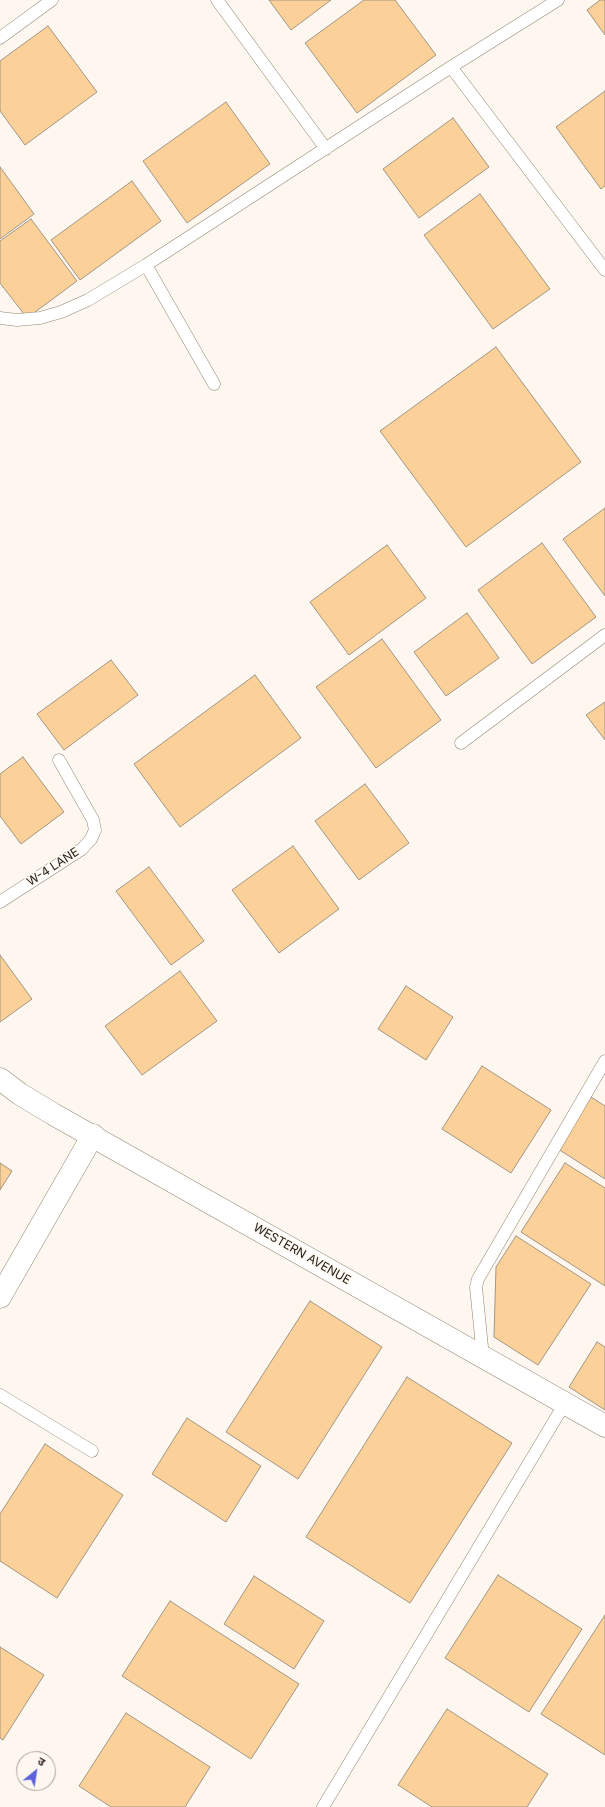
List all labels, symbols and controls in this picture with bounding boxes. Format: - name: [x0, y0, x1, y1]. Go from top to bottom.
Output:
- street label: W-4 LANE: [24, 845, 82, 889]
- street label: WESTERN AVENUE: [251, 1220, 353, 1288]
- north arrow: [16, 1751, 56, 1791]
- text: उ: [35, 1754, 48, 1769]

